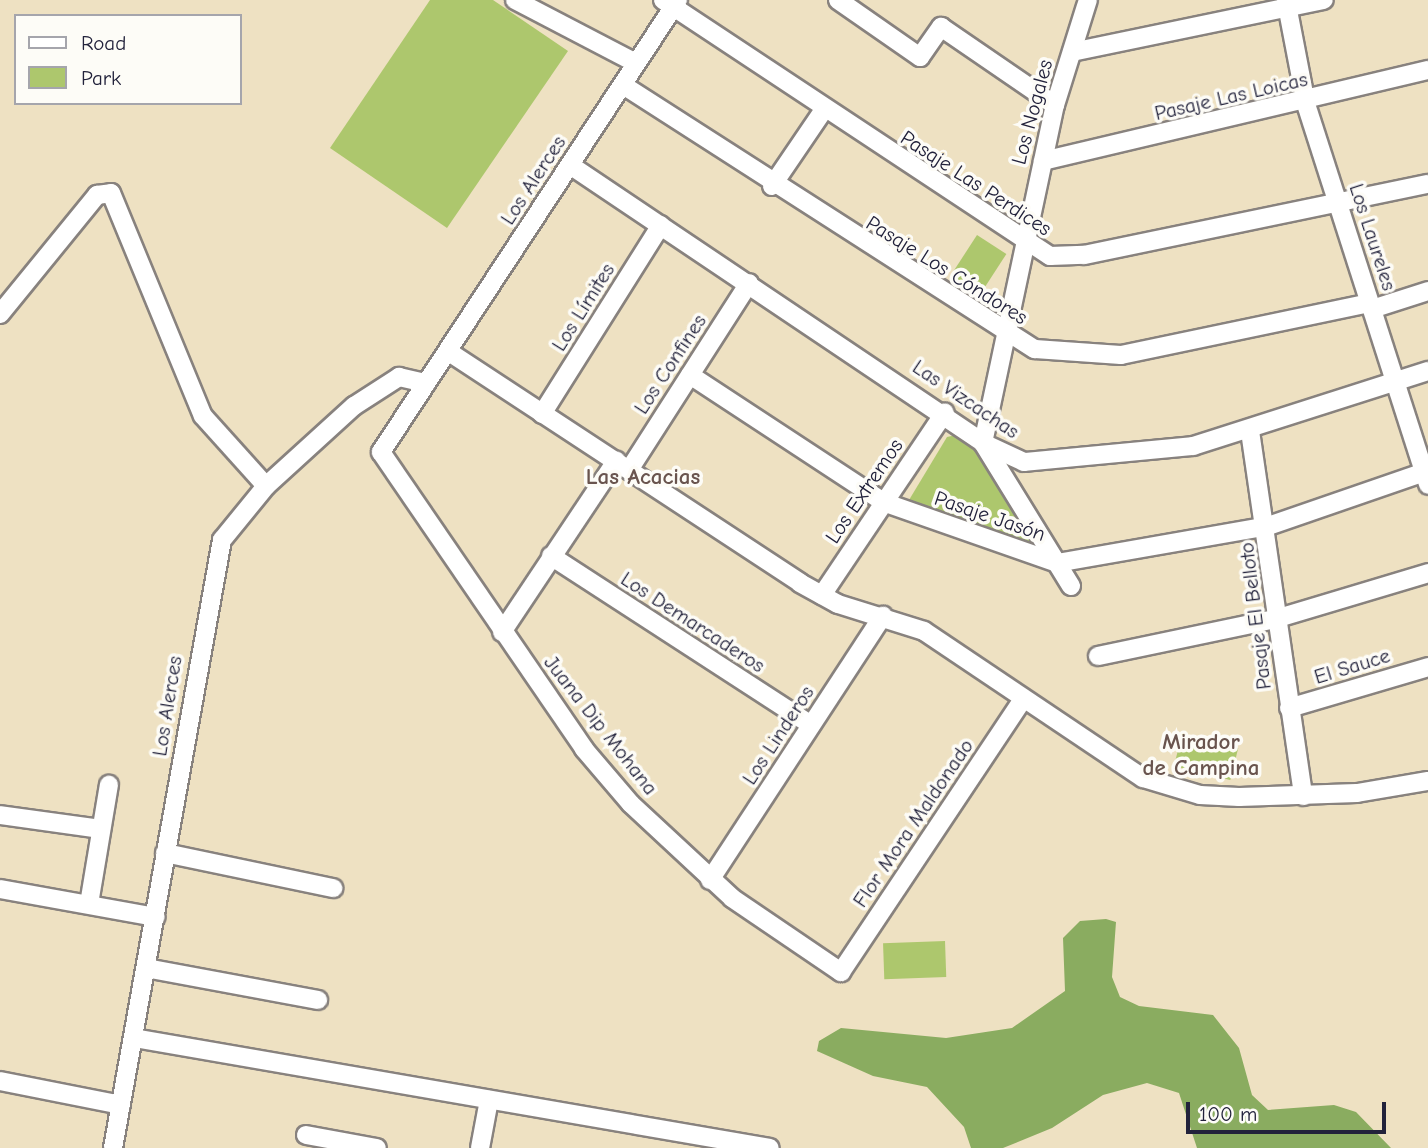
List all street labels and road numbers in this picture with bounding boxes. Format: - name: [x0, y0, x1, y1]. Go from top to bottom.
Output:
- street label: Los Nogales: [1006, 57, 1058, 167]
- street label: Pasaje Las Loicas: [1152, 66, 1310, 126]
- street label: Pasaje Las Perdices: [896, 125, 1056, 241]
- street label: Los Alerces: [495, 131, 571, 229]
- street label: Los Laureles: [1344, 180, 1402, 294]
- street label: Pasaje Los Cóndores: [862, 210, 1032, 330]
- street label: Los Límites: [546, 258, 620, 356]
- street label: Los Confines: [628, 309, 712, 419]
- street label: Las Vizcachas: [908, 354, 1024, 444]
- street label: Los Extremos: [820, 434, 908, 548]
- street label: Pasaje Jasón: [931, 485, 1049, 547]
- street label: Pasaje El Belloto: [1233, 541, 1277, 691]
- street label: Los Demarcaderos: [616, 566, 770, 678]
- street label: El Sauce: [1311, 643, 1393, 689]
- street label: Juana Dip Mohana: [539, 650, 663, 800]
- street label: Los Alerces: [147, 654, 187, 758]
- street label: Los Linderos: [737, 681, 819, 789]
- street label: Flor Mora Maldonado: [847, 734, 979, 912]

